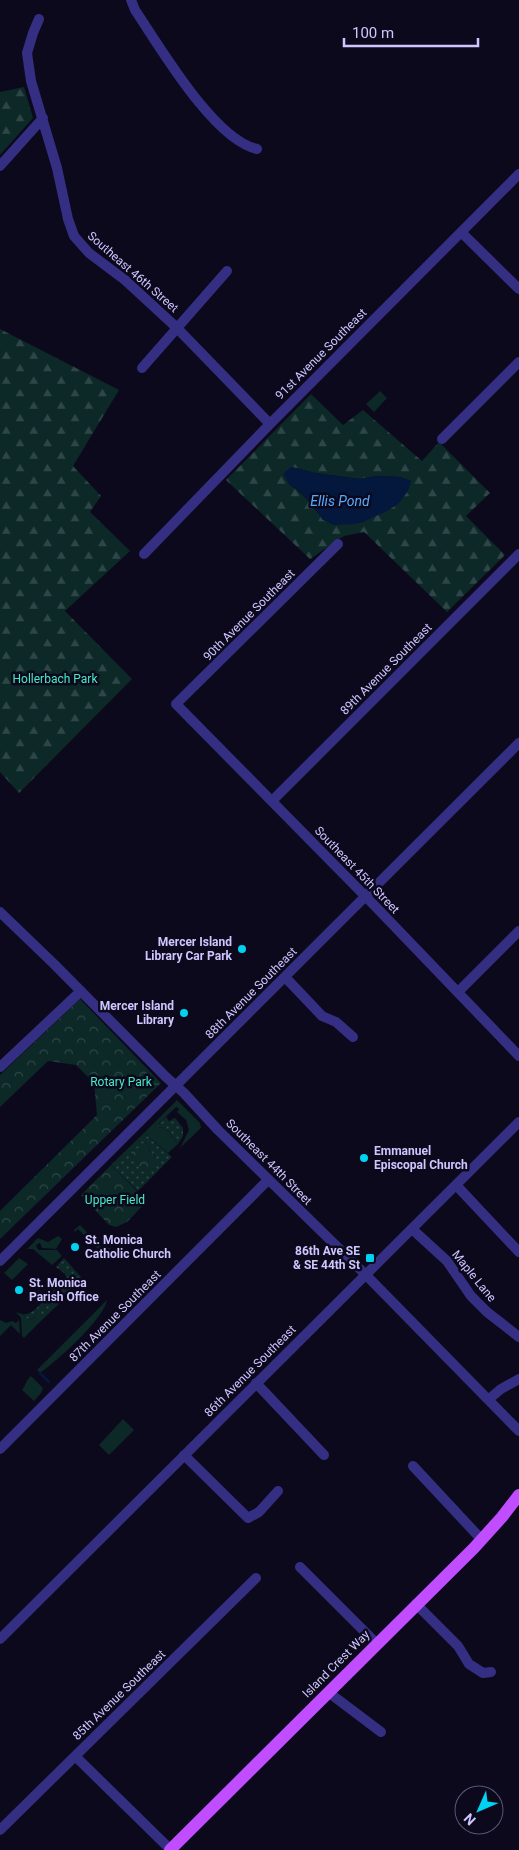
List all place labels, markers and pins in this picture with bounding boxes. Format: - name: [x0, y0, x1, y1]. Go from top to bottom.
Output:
- place label: Mercer Island Library Car Park: [145, 935, 233, 963]
- marker: Mercer Island Library Car Park: [236, 943, 248, 955]
- place label: Mercer Island Library: [100, 999, 175, 1027]
- marker: Mercer Island Library: [178, 1007, 190, 1019]
- place label: Emmanuel Episcopal Church: [374, 1144, 468, 1172]
- marker: Emmanuel Episcopal Church: [358, 1152, 370, 1164]
- place label: St. Monica Catholic Church: [85, 1233, 171, 1261]
- marker: St. Monica Catholic Church: [69, 1241, 81, 1253]
- place label: 86th Ave SE & SE 44th St: [293, 1244, 360, 1272]
- marker: 86th Ave SE & SE 44th St: [364, 1252, 376, 1264]
- place label: St. Monica Parish Office: [29, 1276, 99, 1304]
- marker: St. Monica Parish Office: [13, 1284, 25, 1296]

